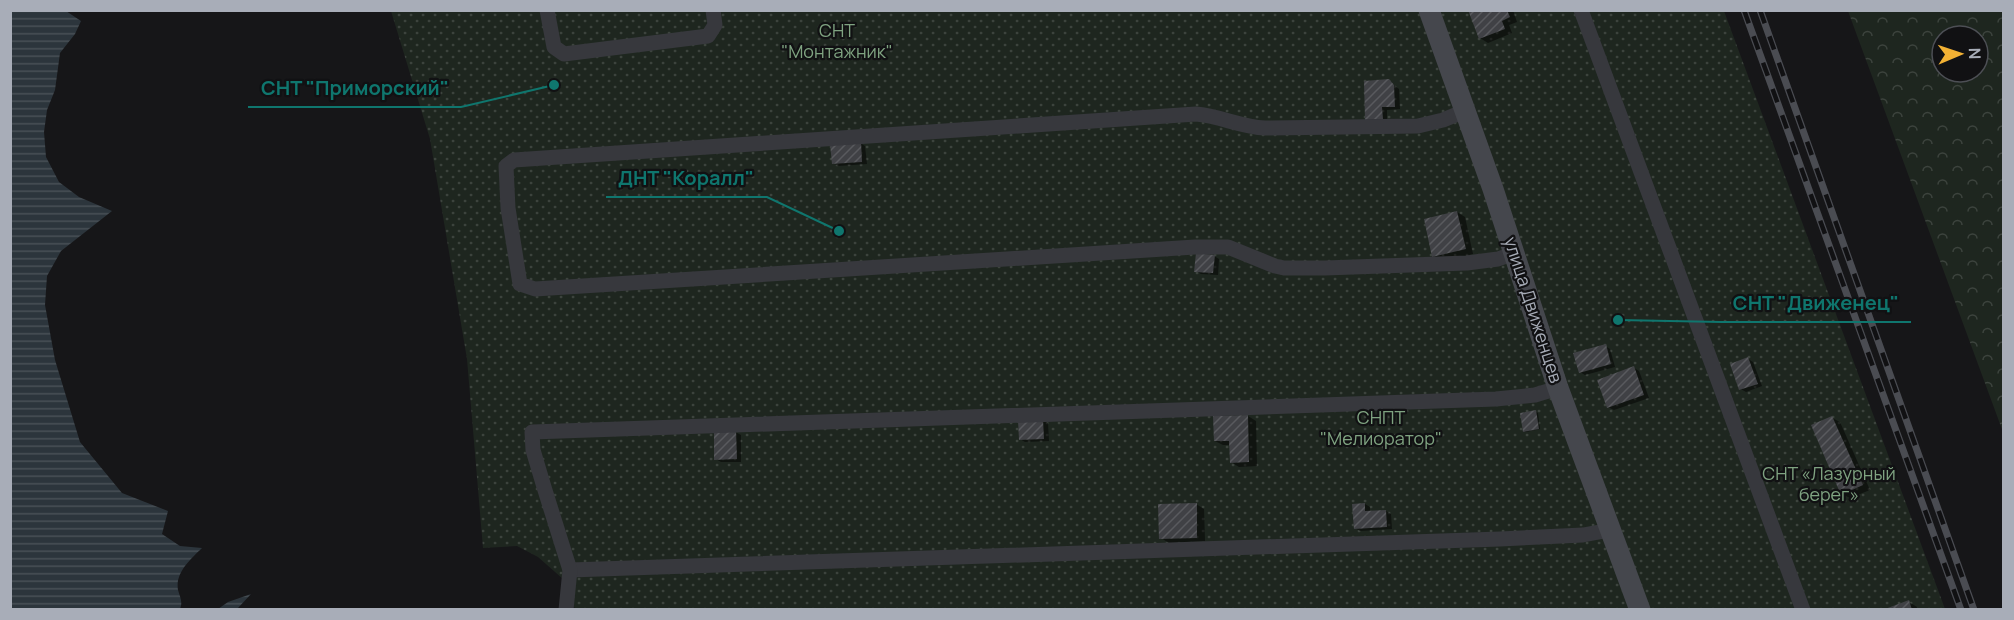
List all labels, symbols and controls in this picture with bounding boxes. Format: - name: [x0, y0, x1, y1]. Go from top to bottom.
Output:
- park label: СНТ "Монтажник": [781, 18, 893, 63]
- north arrow: [1930, 24, 1990, 84]
- text: N: [1964, 47, 1986, 60]
- callout: СНТ "Приморский": [248, 69, 461, 107]
- text: СНТ "Приморский": [261, 74, 449, 101]
- callout: ДНТ "Коралл": [606, 159, 767, 197]
- text: ДНТ "Коралл": [618, 164, 754, 191]
- street label: улица Движенцев: [1499, 234, 1569, 386]
- callout: СНТ "Движенец": [1721, 284, 1911, 322]
- text: СНТ "Движенец": [1733, 289, 1899, 316]
- park label: СНПТ "Мелиоратор": [1320, 405, 1442, 450]
- park label: СНТ «Лазурный берег»: [1762, 461, 1896, 506]

